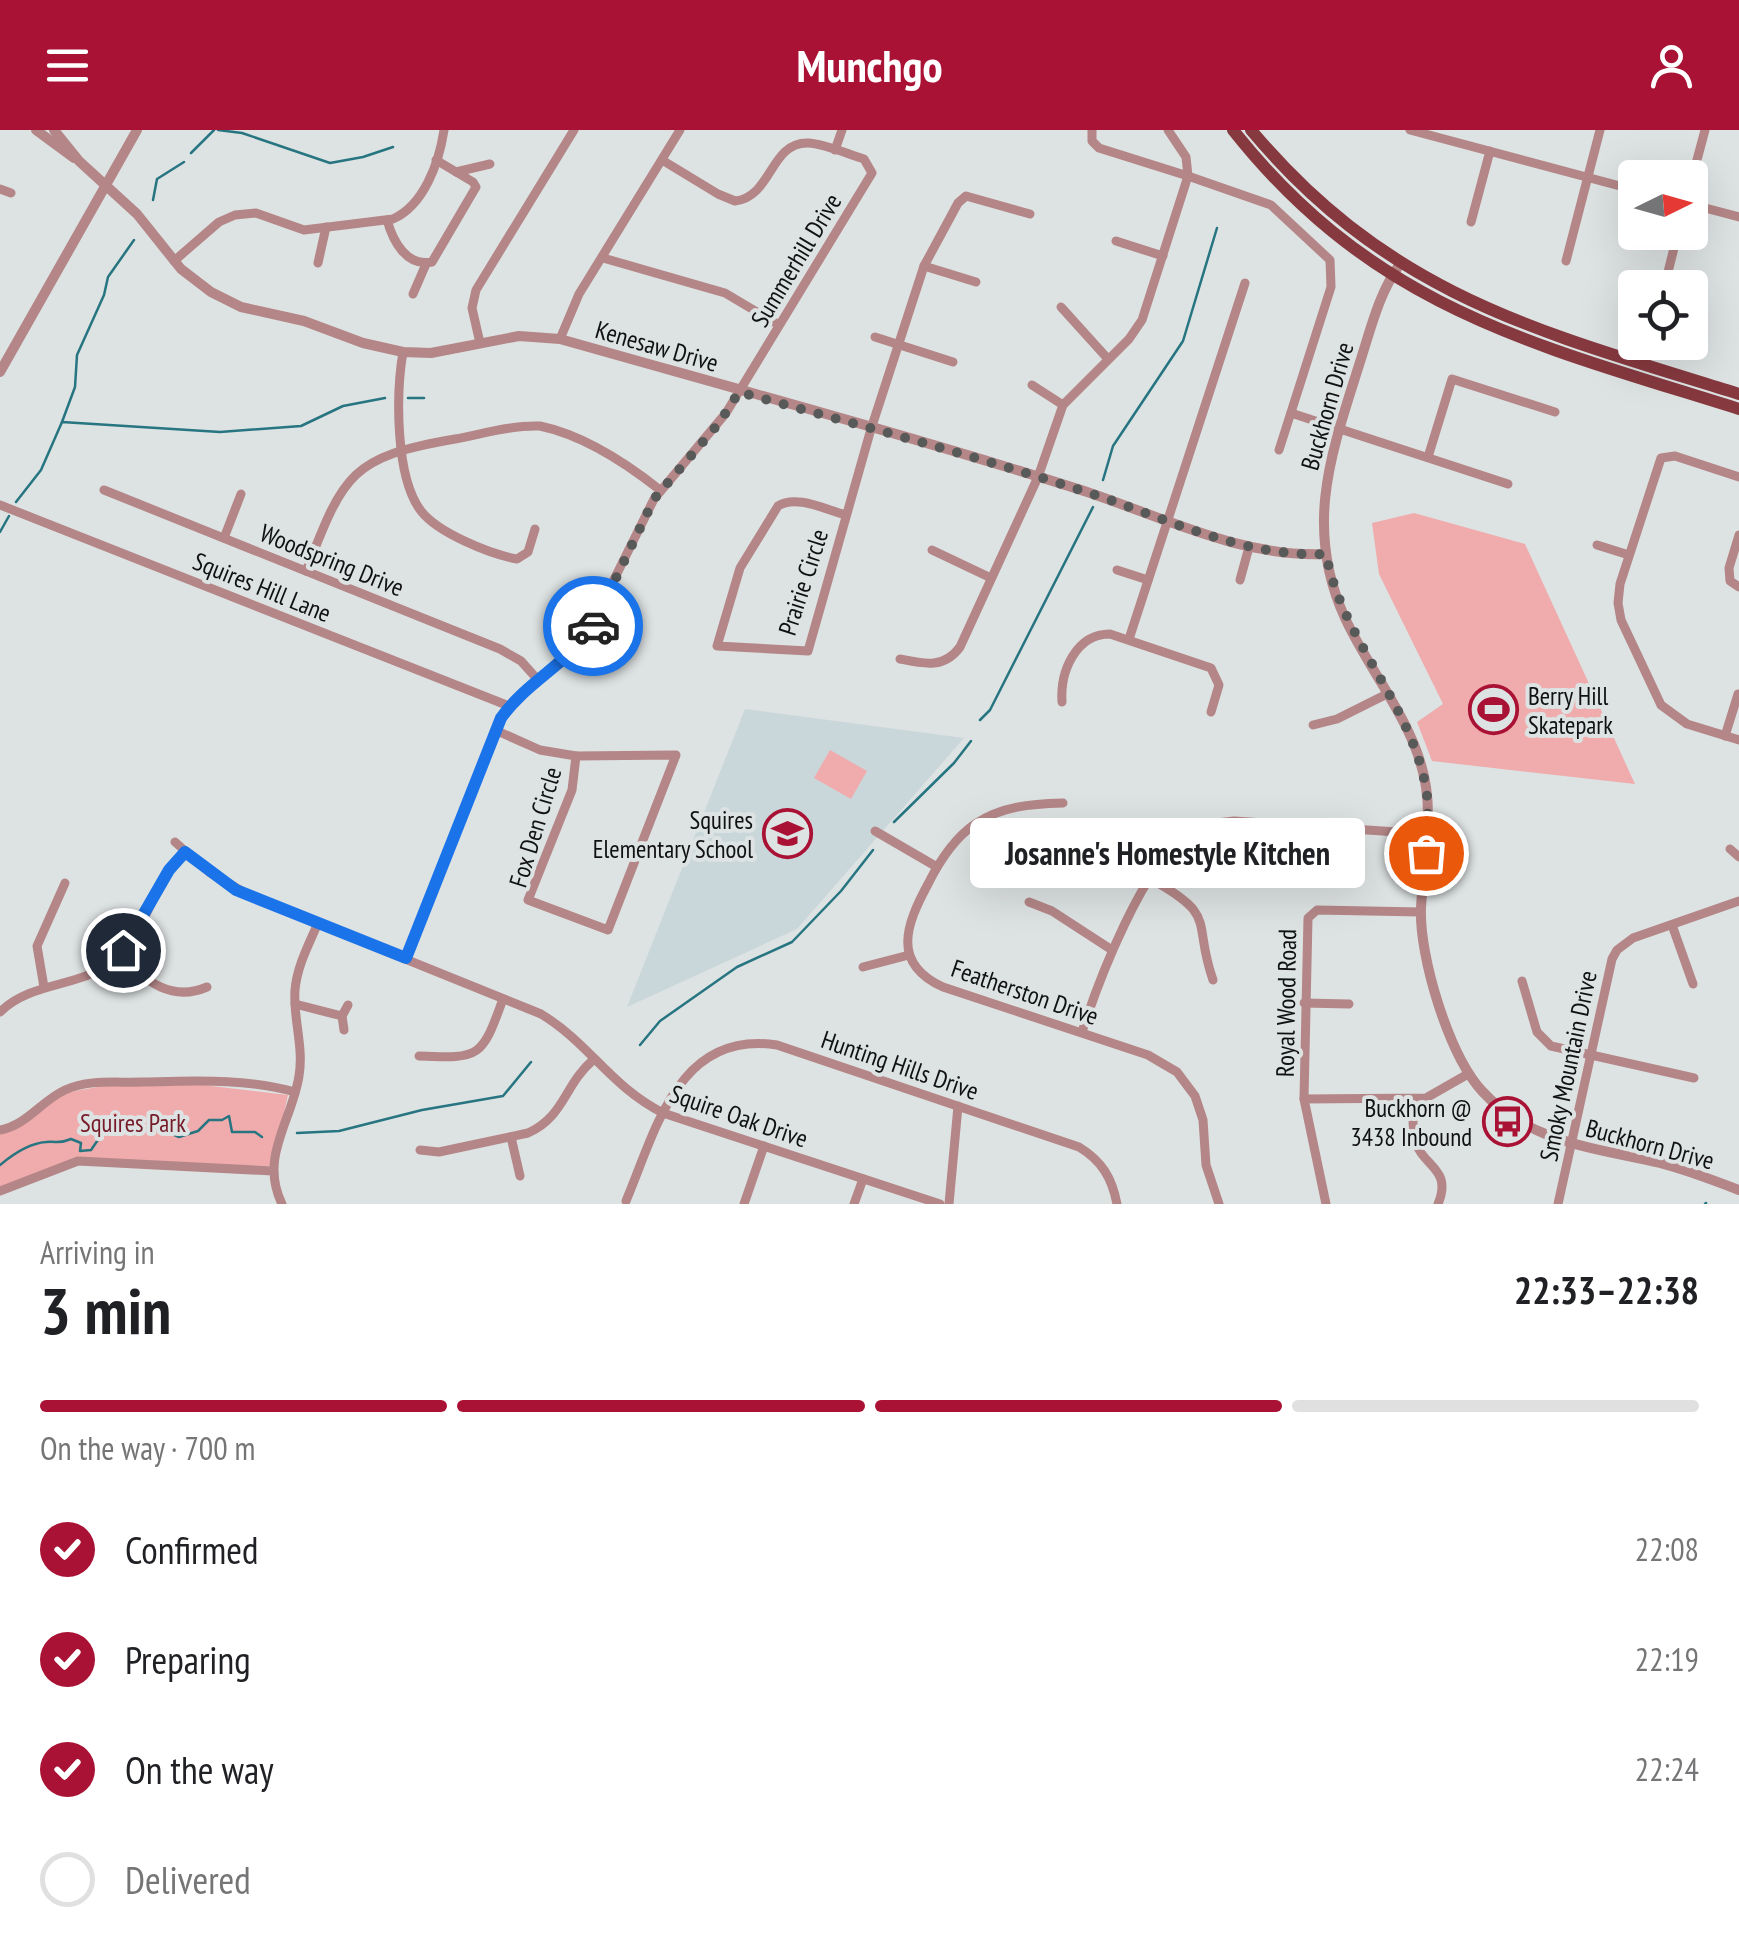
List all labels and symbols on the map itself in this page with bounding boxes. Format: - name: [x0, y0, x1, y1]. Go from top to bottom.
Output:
- north arrow: [1618, 160, 1708, 250]
- street label: Summerhill Drive: [744, 187, 848, 333]
- street label: Kenesaw Drive: [592, 313, 722, 379]
- street label: Buckhorn Drive: [1293, 338, 1361, 474]
- street label: Woodspring Drive: [255, 517, 409, 603]
- street label: Prairie Circle: [771, 525, 835, 639]
- street label: Squires Hill Lane: [188, 545, 336, 629]
- courier: [543, 576, 643, 676]
- place label: Berry Hill Skatepark: [1528, 680, 1613, 741]
- sports icon: Berry Hill Skatepark: [1467, 684, 1519, 736]
- street label: Fox Den Circle: [502, 763, 568, 891]
- place label: Squires Elementary School: [593, 804, 753, 865]
- school or university icon: Squires Elementary School: [762, 808, 814, 860]
- pin: [1384, 811, 1469, 896]
- callout: Josanne's Homestyle Kitchen: [971, 818, 1366, 888]
- pin: [81, 908, 166, 993]
- street label: Royal Wood Road: [1269, 929, 1303, 1077]
- street label: Featherston Drive: [947, 952, 1103, 1032]
- street label: Smoky Mountain Drive: [1532, 968, 1604, 1164]
- street label: Hunting Hills Drive: [817, 1023, 983, 1107]
- street label: Squire Oak Drive: [666, 1077, 812, 1155]
- place label: Buckhorn @ 3438 Inbound: [1351, 1092, 1472, 1153]
- bus stop icon: Buckhorn @ 3438 Inbound: [1481, 1096, 1533, 1148]
- park label: Squires Park: [80, 1107, 186, 1139]
- street label: Buckhorn Drive: [1582, 1112, 1718, 1176]

